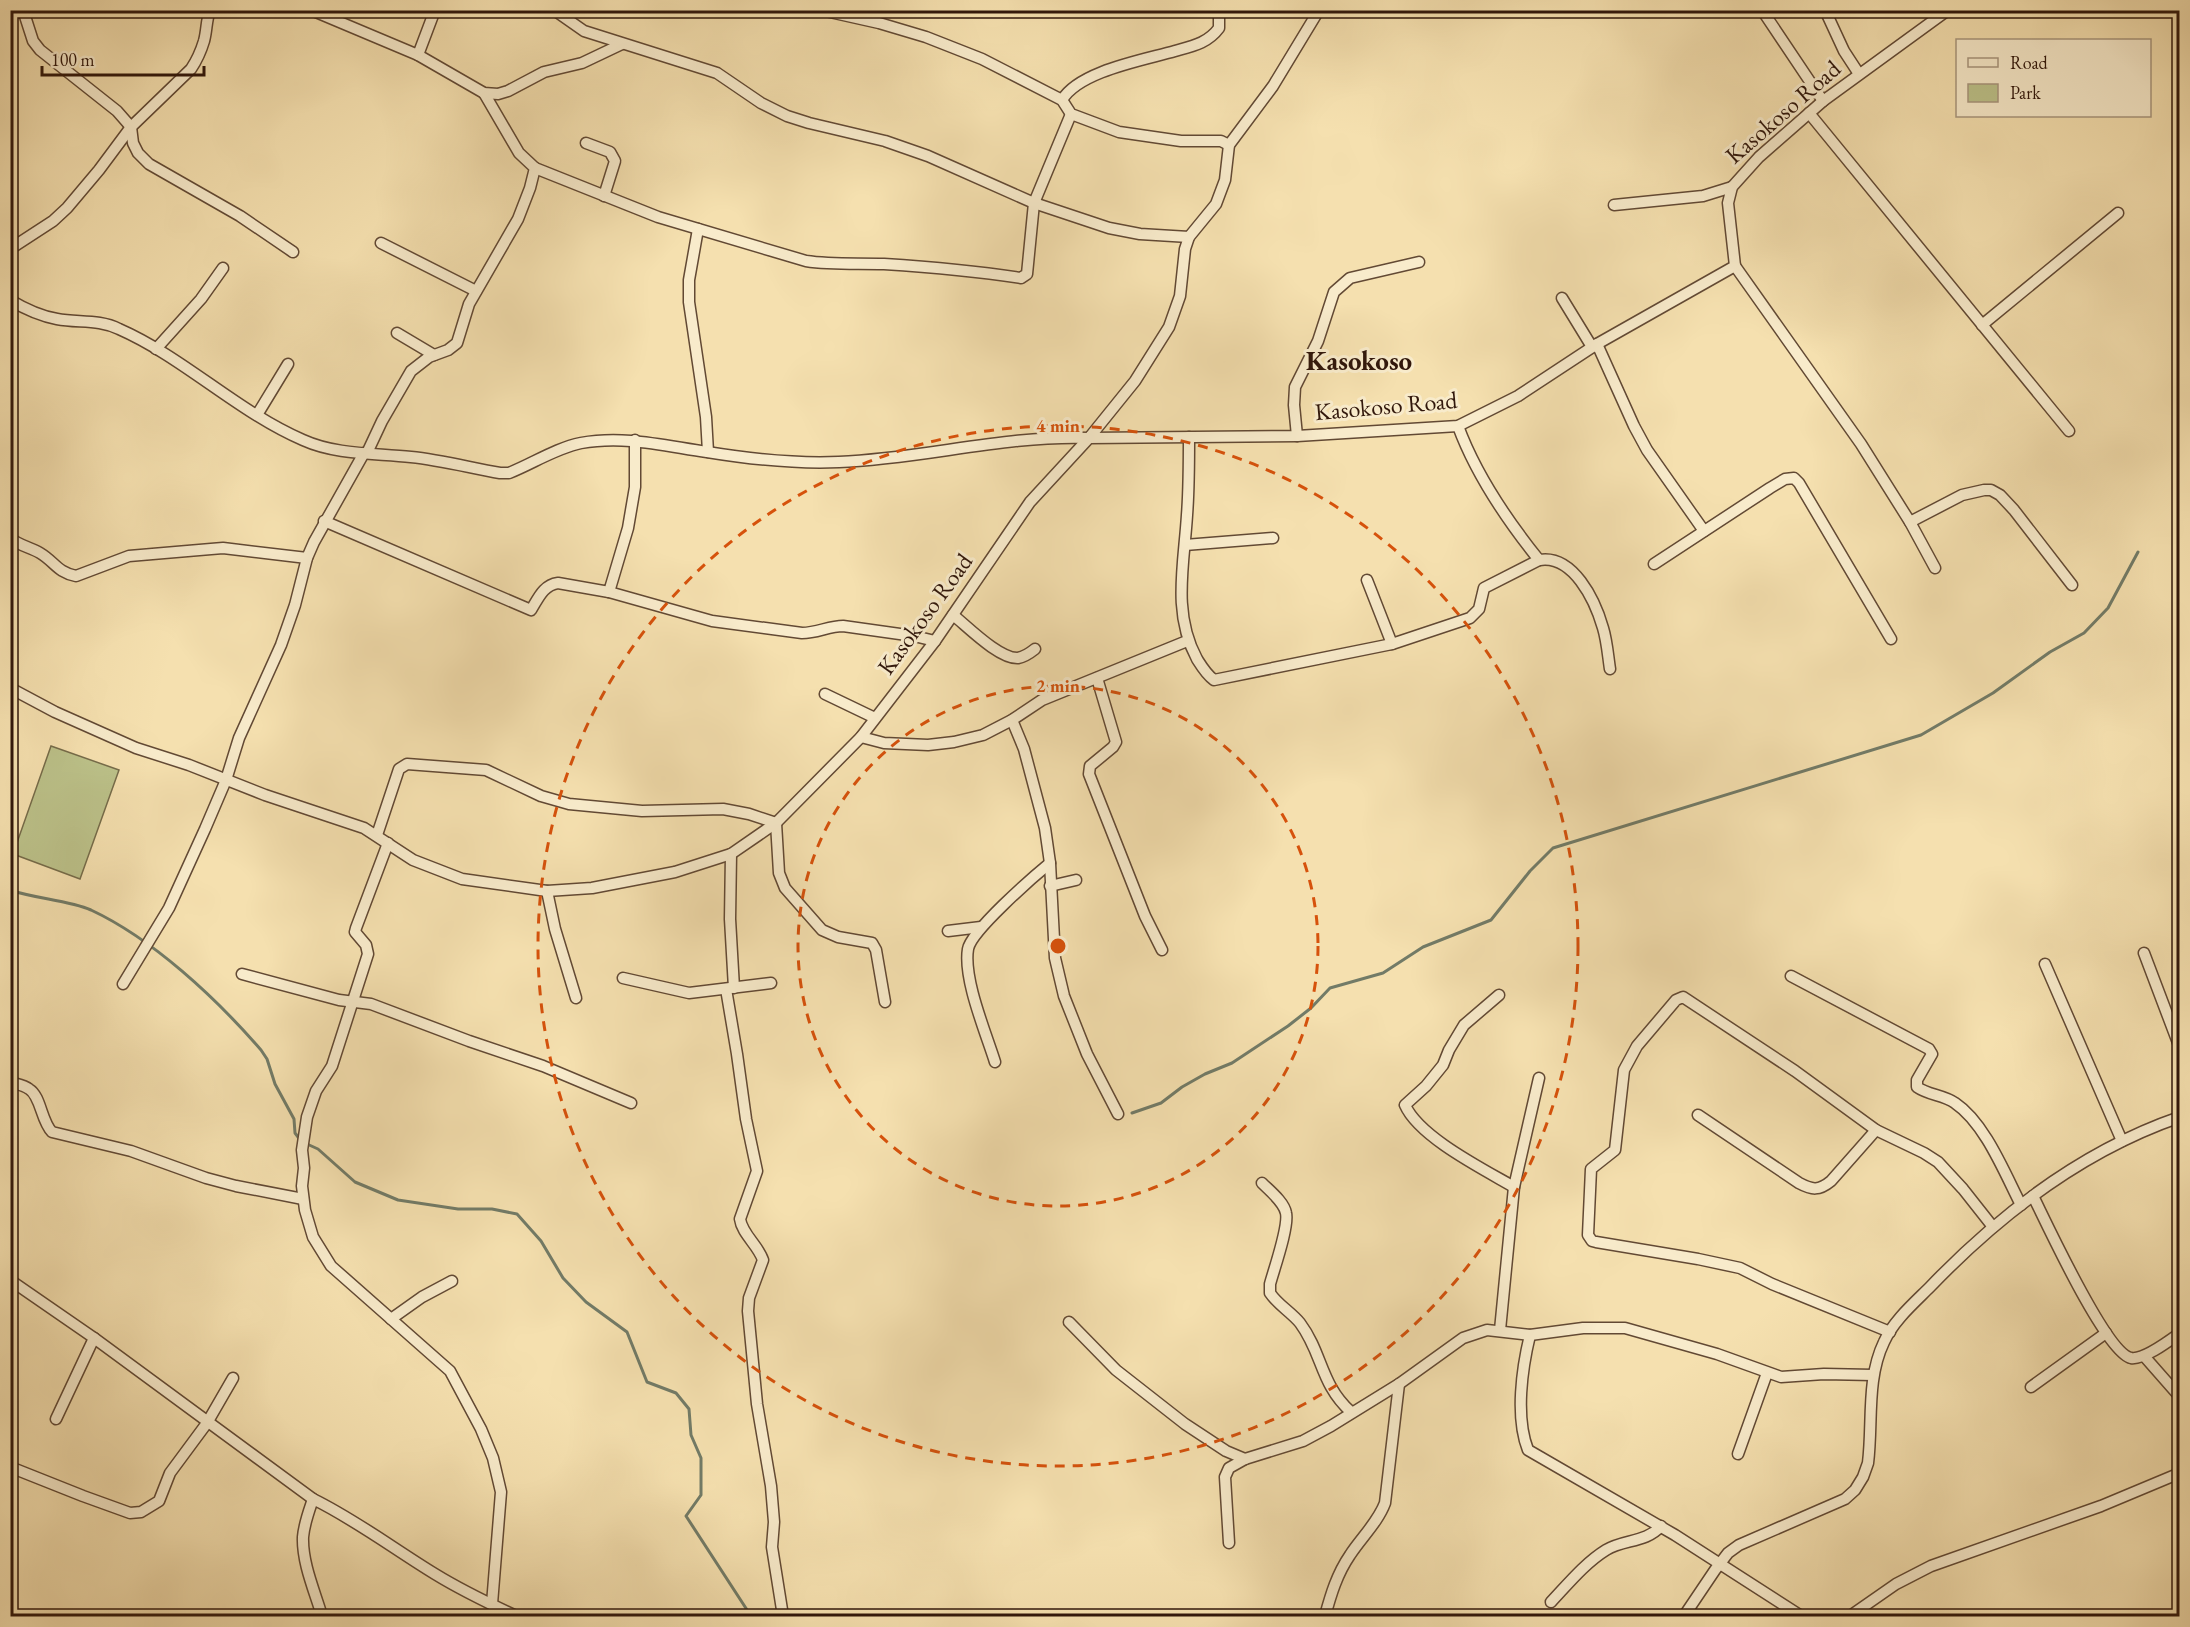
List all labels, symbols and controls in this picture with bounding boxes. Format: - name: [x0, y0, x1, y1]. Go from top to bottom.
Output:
- scale bar: [42, 39, 204, 77]
- legend: [1956, 39, 2151, 117]
- text: 100 m: [51, 48, 95, 71]
- text: Road: [2010, 51, 2049, 74]
- street label: Kasokoso Road: [1719, 52, 1847, 170]
- text: Park: [2010, 81, 2041, 104]
- district label: Kasokoso: [1306, 343, 1412, 378]
- street label: Kasokoso Road: [1313, 384, 1459, 427]
- text: 4 min: [1036, 414, 1080, 437]
- street label: Kasokoso Road: [870, 546, 980, 681]
- text: 2 min: [1036, 674, 1080, 697]
- centre of rings: [1048, 936, 1068, 956]

